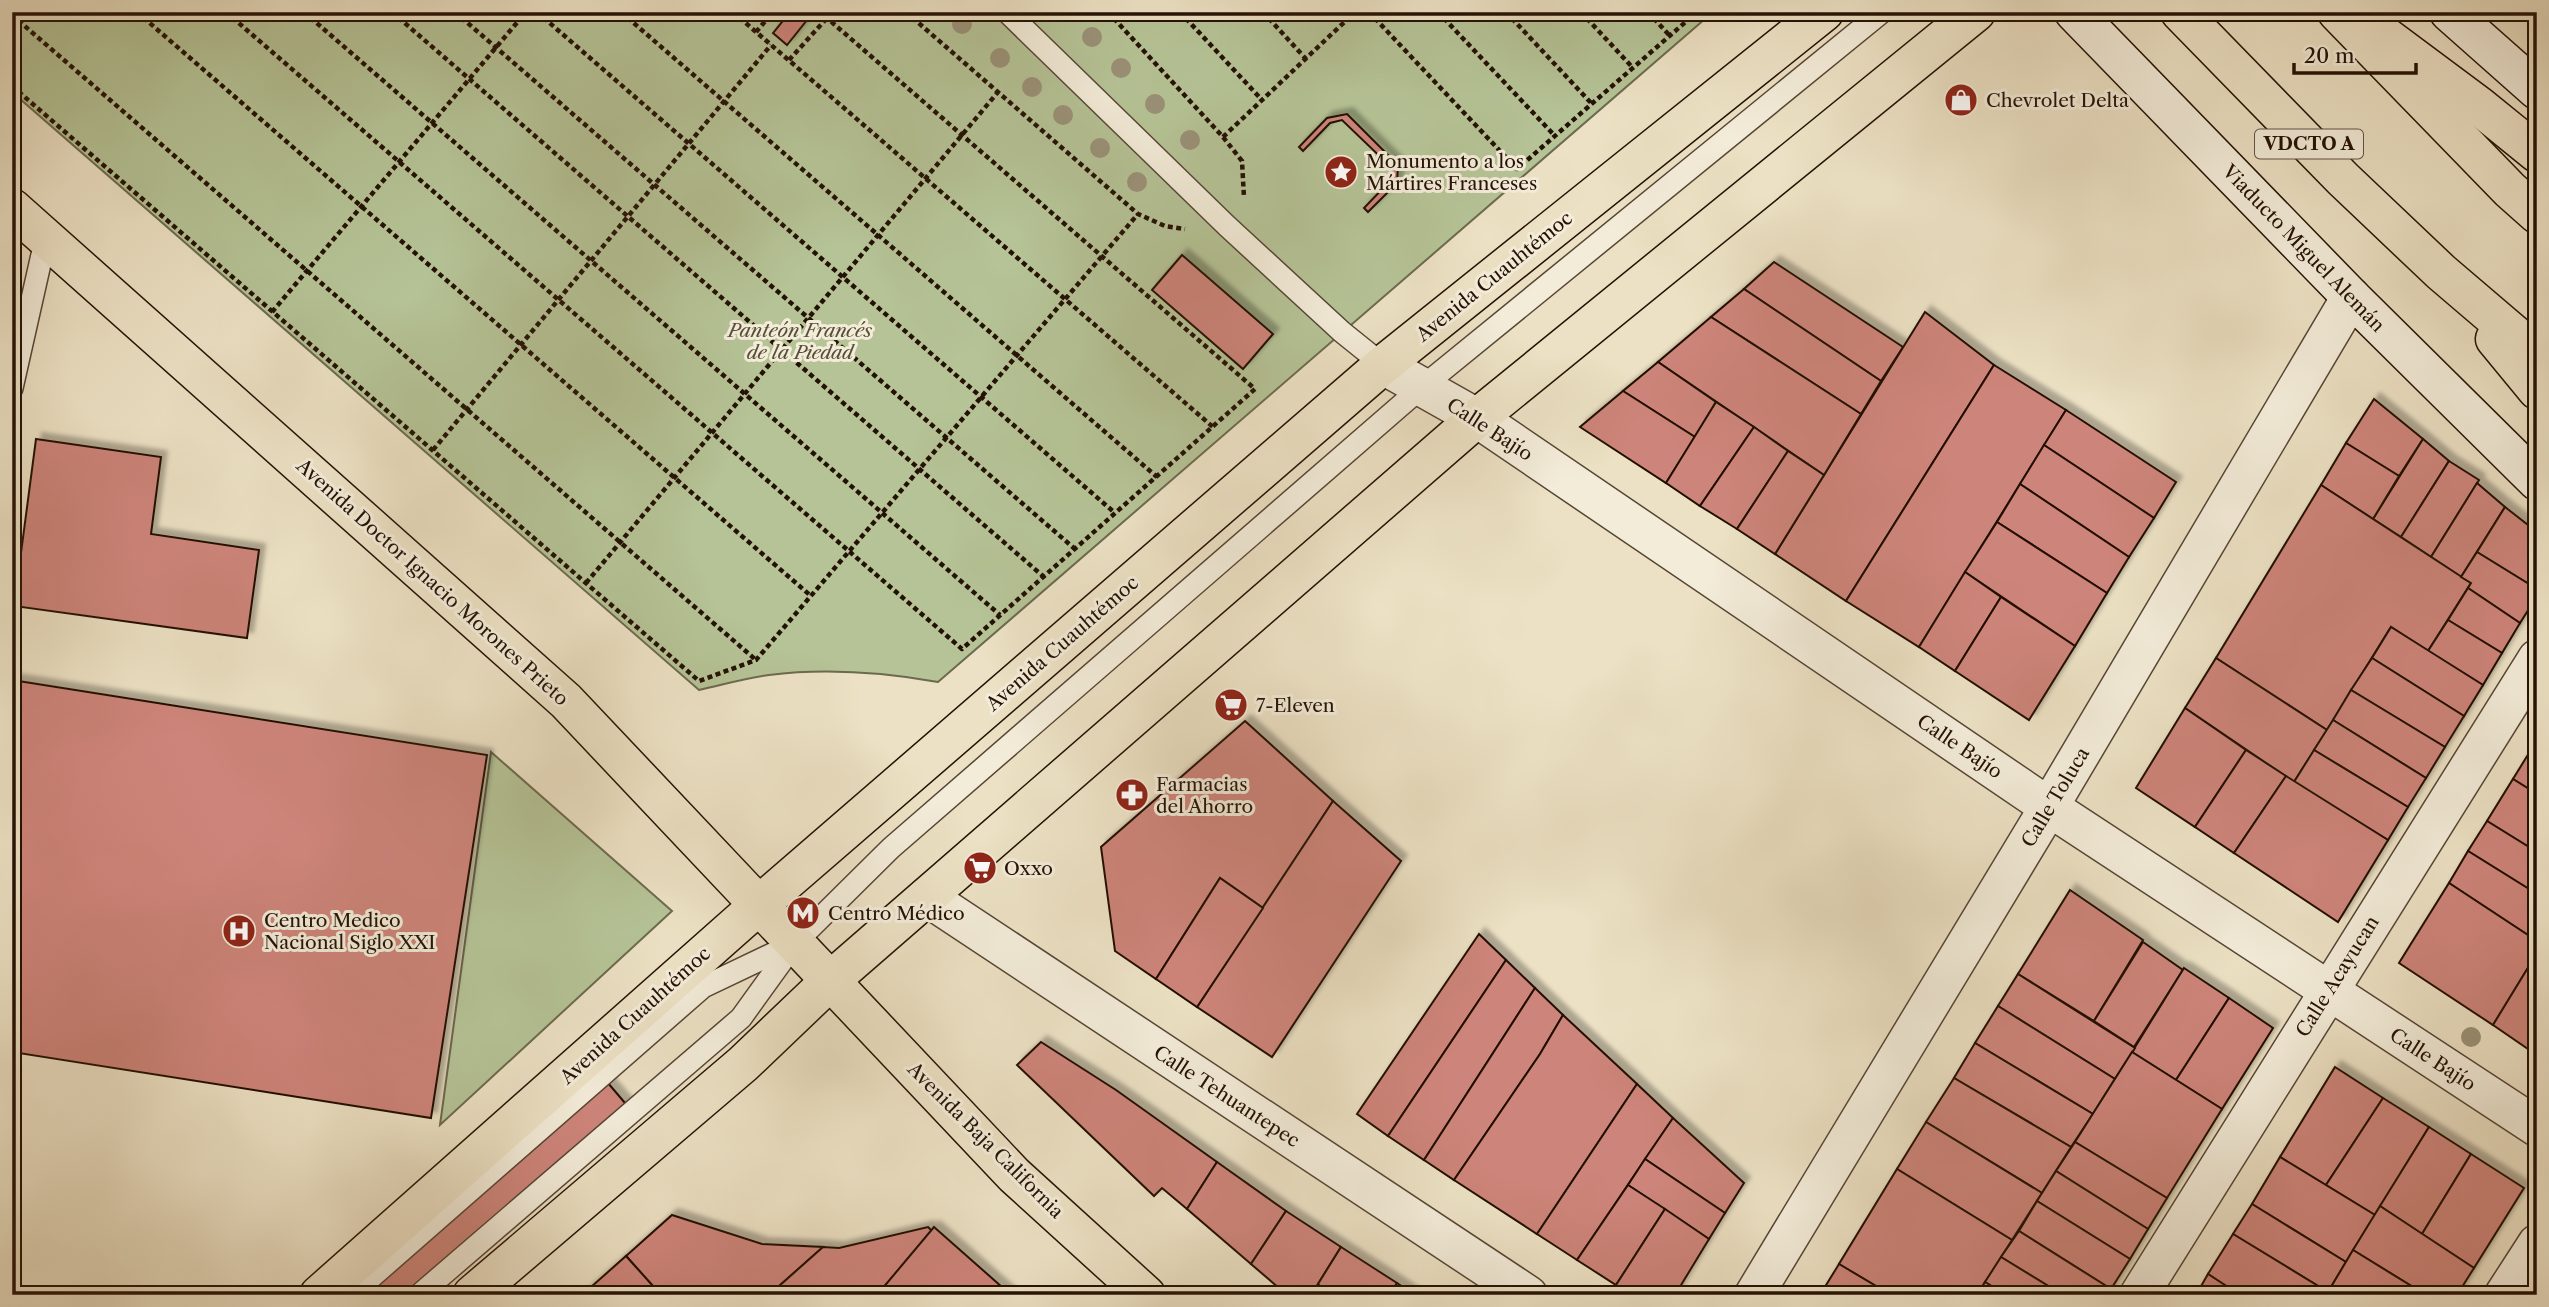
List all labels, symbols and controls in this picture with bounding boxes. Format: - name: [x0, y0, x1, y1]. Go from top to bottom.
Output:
- scale bar: [2294, 32, 2416, 76]
- text: 20 m: [2304, 43, 2355, 68]
- shop icon: Chevrolet Delta: [1942, 81, 1980, 119]
- place label: Chevrolet Delta: [1986, 89, 2129, 112]
- road number: VDCTO A: [2255, 130, 2363, 159]
- place label: Monumento a los Mártires Franceses: [1366, 150, 1537, 195]
- place icon: Monumento a los Mártires Franceses: [1322, 153, 1360, 191]
- street label: Viaducto Miguel Alemán: [2217, 159, 2390, 337]
- street label: Avenida Cuauhtémoc: [1411, 206, 1577, 347]
- park label: Panteón Francés de la Piedad: [726, 319, 873, 364]
- street label: Calle Bajío: [1442, 393, 1537, 466]
- street label: Avenida Doctor Ignacio Morones Prieto: [291, 453, 573, 711]
- street label: Avenida Cuauhtémoc: [981, 571, 1143, 716]
- supermarket icon: 7-Eleven: [1212, 686, 1250, 724]
- place label: 7-Eleven: [1256, 694, 1335, 717]
- street label: Calle Bajío: [1913, 710, 2007, 783]
- street label: Calle Toluca: [2017, 743, 2094, 851]
- place label: Farmacias del Ahorro: [1156, 773, 1253, 818]
- pharmacy icon: Farmacias del Ahorro: [1113, 776, 1151, 814]
- supermarket icon: Oxxo: [961, 849, 999, 887]
- place label: Oxxo: [1004, 857, 1053, 880]
- metro station icon: Centro Médico: [784, 894, 822, 932]
- place label: Centro Médico: [828, 902, 965, 925]
- place label: Centro Medico Nacional Siglo XXI: [264, 909, 435, 954]
- street label: Calle Acayucan: [2291, 911, 2384, 1041]
- hospital icon: Centro Medico Nacional Siglo XXI: [220, 912, 258, 950]
- street label: Avenida Cuauhtémoc: [555, 942, 715, 1090]
- street label: Calle Bajío: [2385, 1023, 2480, 1096]
- street label: Calle Tehuantepec: [1149, 1041, 1304, 1152]
- street label: Avenida Baja California: [902, 1057, 1068, 1223]

